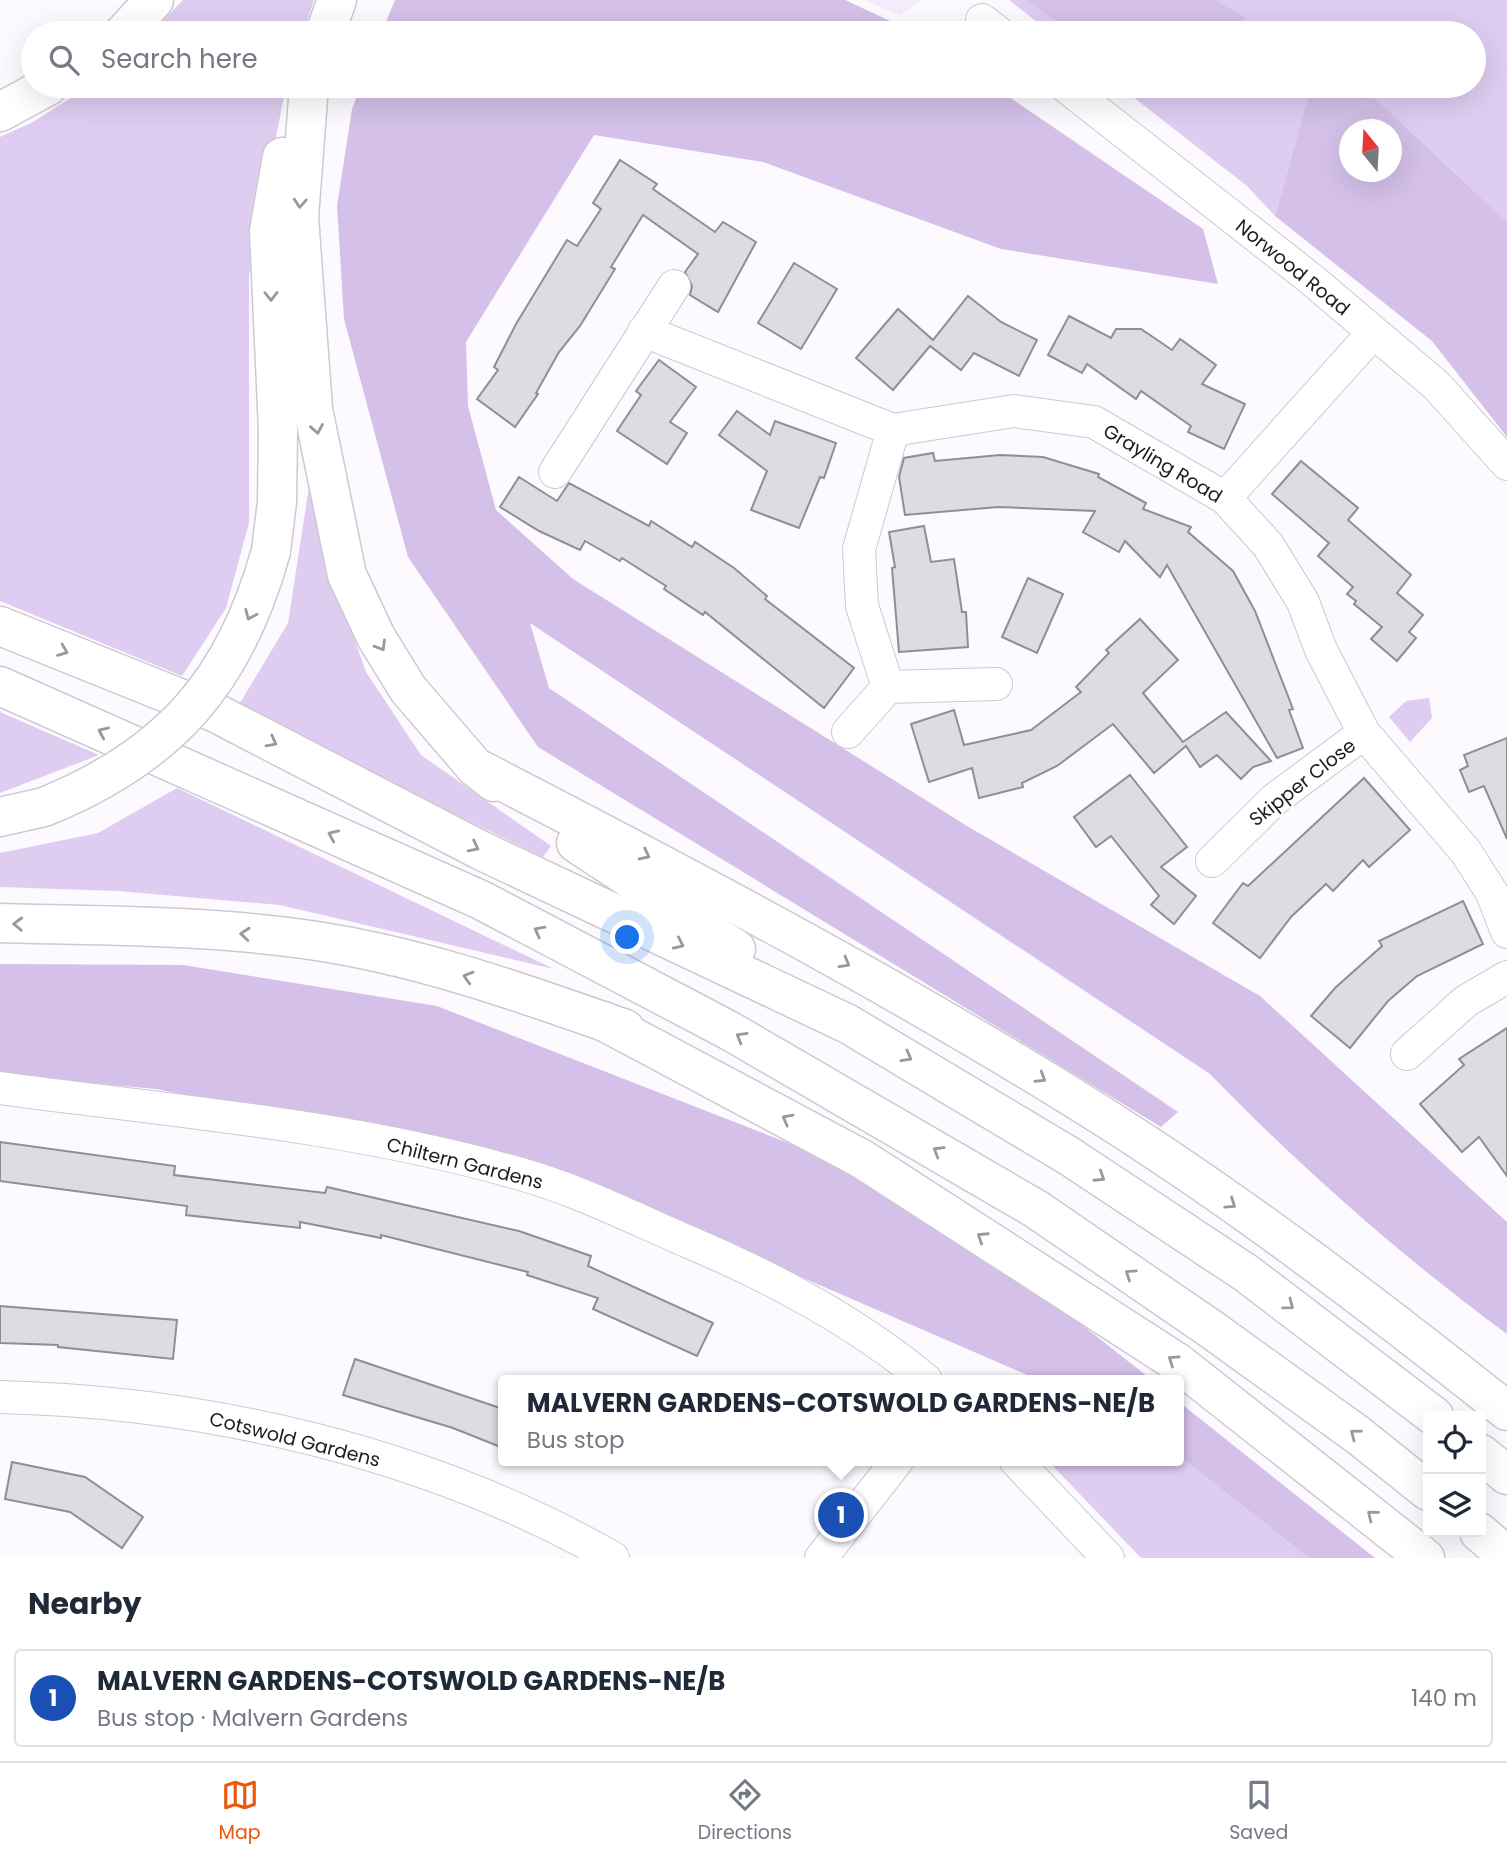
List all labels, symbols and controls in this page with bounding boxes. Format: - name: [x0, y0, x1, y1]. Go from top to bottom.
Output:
- search box: [21, 21, 1486, 98]
- icon: search: [45, 41, 83, 79]
- text: Search here: [101, 41, 258, 77]
- north arrow: [1339, 119, 1402, 182]
- one-way arrow: [293, 197, 308, 208]
- street label: Norwood Road: [1230, 213, 1356, 322]
- one-way arrow: [263, 290, 278, 301]
- street label: Grayling Road: [1098, 417, 1227, 510]
- one-way arrow: [309, 423, 324, 435]
- one-way arrow: [244, 608, 258, 621]
- one-way arrow: [373, 638, 386, 651]
- one-way arrow: [56, 643, 69, 657]
- one-way arrow: [98, 726, 110, 740]
- street label: Skipper Close: [1243, 732, 1361, 833]
- one-way arrow: [265, 733, 277, 747]
- one-way arrow: [328, 829, 340, 843]
- one-way arrow: [466, 838, 479, 852]
- one-way arrow: [637, 847, 650, 860]
- one-way arrow: [12, 916, 23, 931]
- your location: [610, 920, 644, 954]
- one-way arrow: [534, 926, 546, 939]
- one-way arrow: [239, 927, 250, 942]
- one-way arrow: [672, 936, 684, 950]
- one-way arrow: [837, 955, 850, 968]
- one-way arrow: [462, 970, 474, 985]
- one-way arrow: [735, 1032, 748, 1045]
- one-way arrow: [900, 1049, 912, 1062]
- one-way arrow: [1033, 1070, 1046, 1083]
- one-way arrow: [782, 1114, 794, 1128]
- street label: Chiltern Gardens: [384, 1131, 546, 1196]
- one-way arrow: [933, 1147, 946, 1160]
- one-way arrow: [1093, 1169, 1106, 1182]
- one-way arrow: [1223, 1196, 1236, 1209]
- one-way arrow: [977, 1232, 990, 1245]
- one-way arrow: [1125, 1270, 1138, 1282]
- one-way arrow: [1281, 1296, 1293, 1309]
- one-way arrow: [1168, 1356, 1181, 1369]
- popup: [498, 1375, 1184, 1466]
- text: MALVERN GARDENS-COTSWOLD GARDENS-NE/B: [527, 1385, 1155, 1421]
- street label: Cotswold Gardens: [207, 1405, 383, 1474]
- map controls: [1423, 1411, 1486, 1537]
- button: locate: [1423, 1411, 1486, 1474]
- text: Bus stop: [527, 1424, 624, 1456]
- one-way arrow: [1351, 1430, 1363, 1442]
- button: layers: [1423, 1474, 1486, 1537]
- pin: 1: [818, 1489, 864, 1541]
- one-way arrow: [1367, 1511, 1380, 1523]
- text: Nearby: [28, 1582, 142, 1625]
- text: MALVERN GARDENS-COTSWOLD GARDENS-NE/B: [97, 1663, 725, 1699]
- text: 1: [49, 1682, 57, 1714]
- text: 140 m: [1411, 1682, 1477, 1714]
- text: Bus stop · Malvern Gardens: [97, 1702, 408, 1734]
- tab: Map: [219, 1776, 261, 1847]
- tab: Directions: [698, 1776, 792, 1847]
- tab: Saved: [1229, 1776, 1288, 1847]

